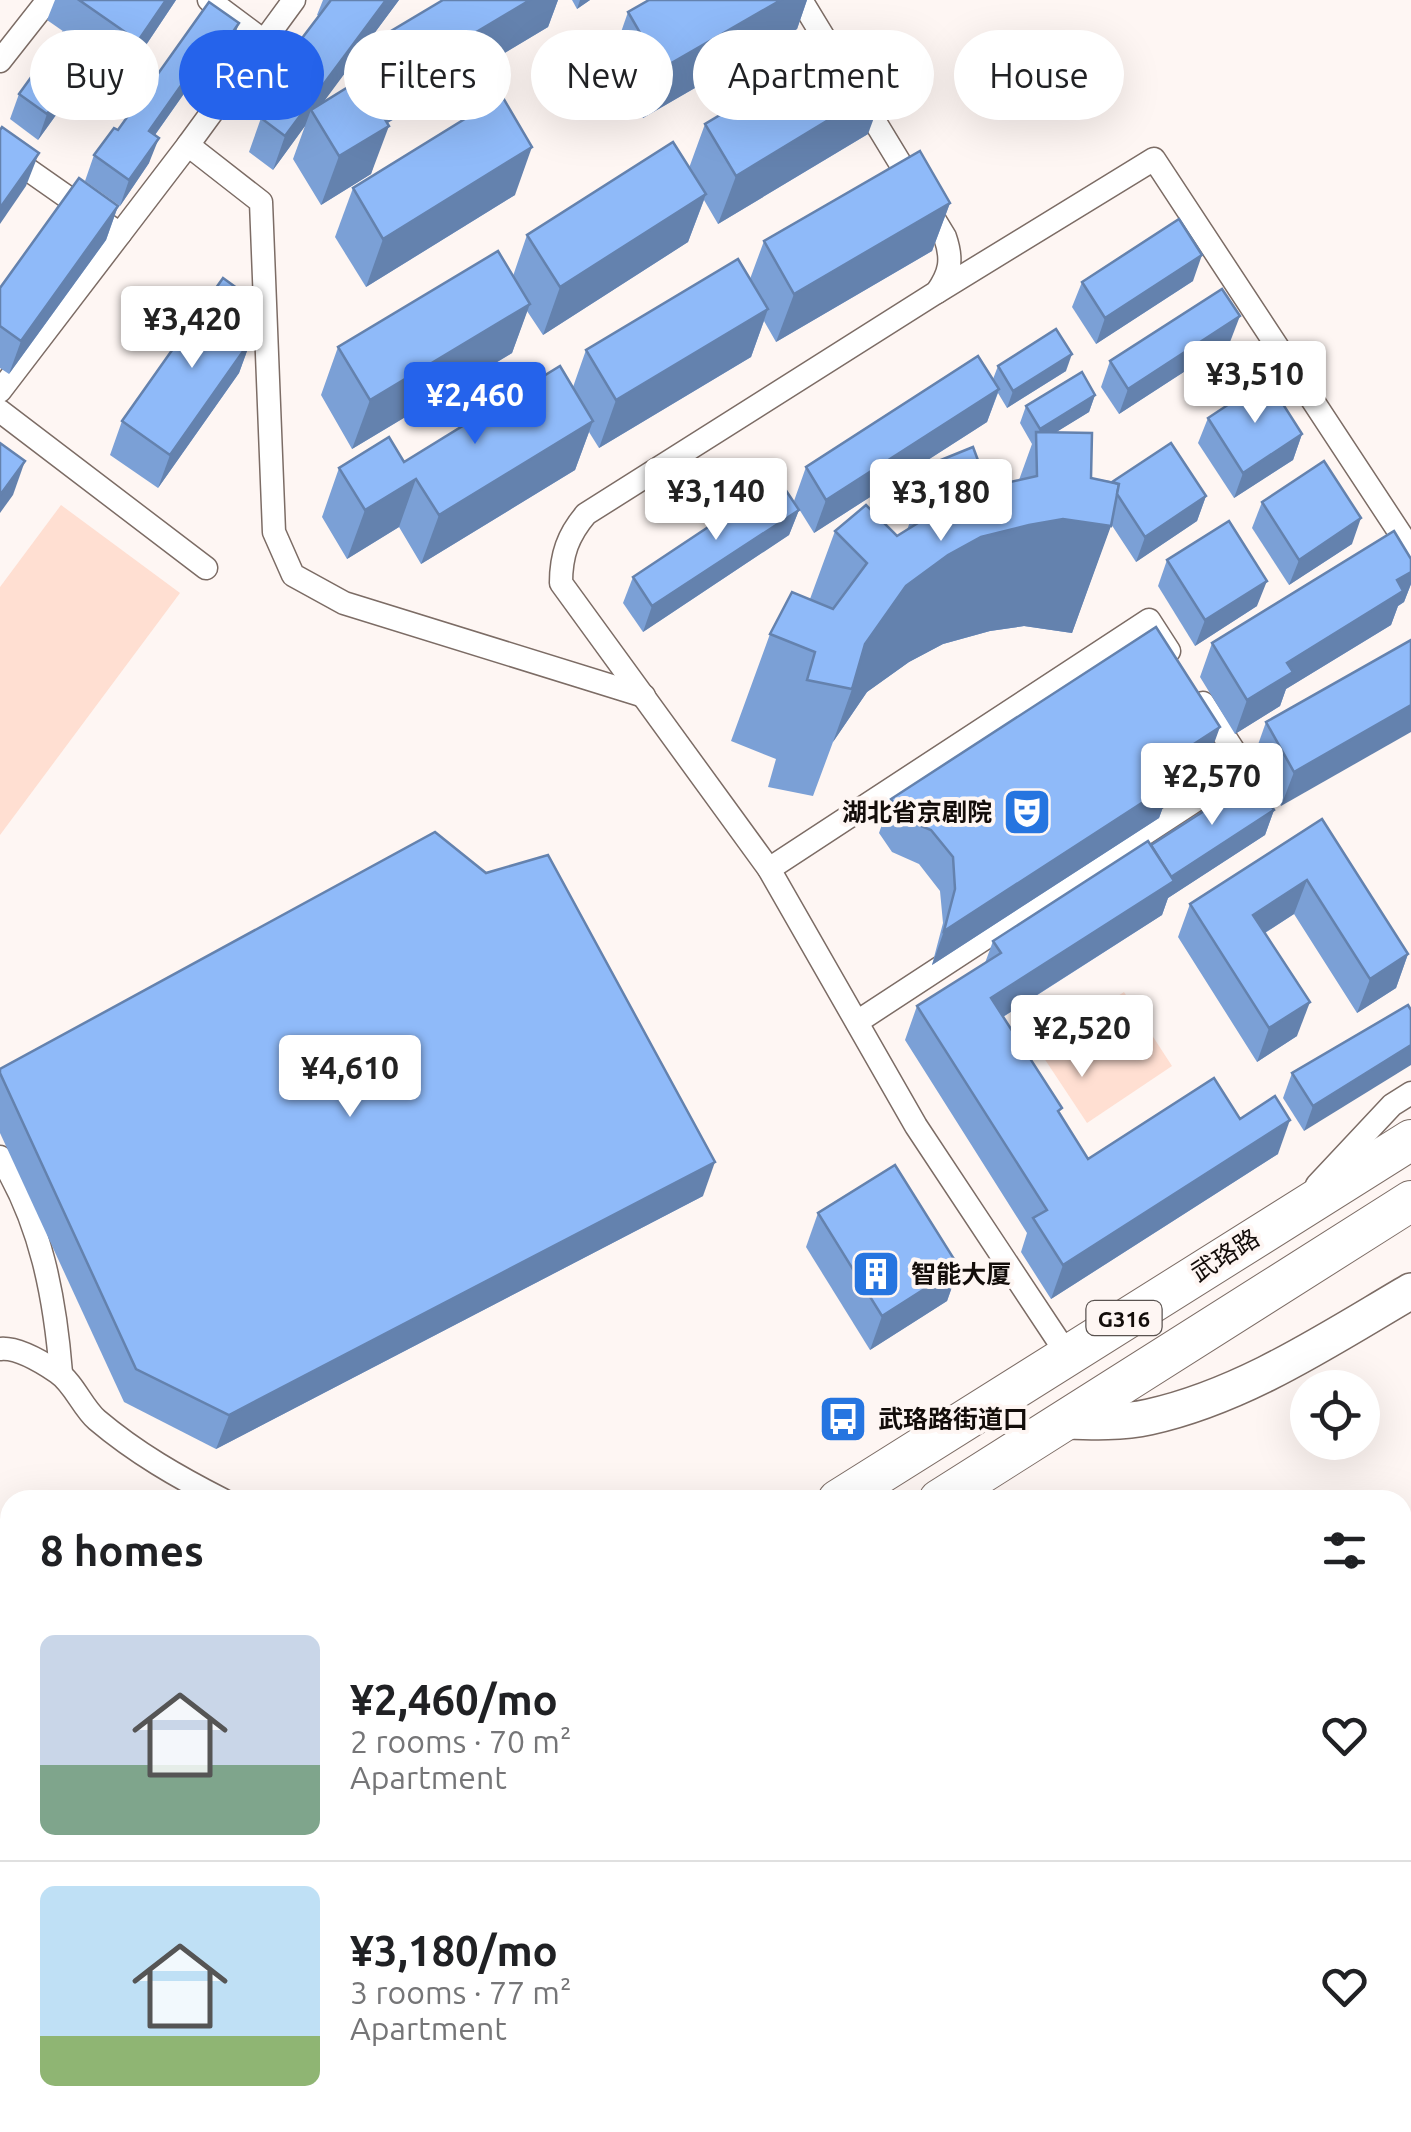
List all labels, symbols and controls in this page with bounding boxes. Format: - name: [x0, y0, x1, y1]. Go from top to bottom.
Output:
- chip: Buy: [30, 30, 159, 120]
- chip: Rent: [179, 30, 324, 120]
- chip: Filters: [344, 30, 511, 120]
- chip: New: [531, 30, 673, 120]
- chip: Apartment: [693, 30, 934, 120]
- chip: House: [954, 30, 1124, 120]
- pin: ¥3,420: [111, 286, 273, 371]
- text: ¥3,420: [143, 300, 241, 336]
- pin: ¥3,510: [1174, 341, 1336, 426]
- text: ¥3,510: [1206, 355, 1304, 391]
- pin: ¥2,460: [394, 362, 556, 447]
- text: ¥2,460: [426, 376, 524, 412]
- pin: ¥3,140: [635, 458, 797, 543]
- pin: ¥3,180: [860, 459, 1022, 544]
- text: ¥3,140: [667, 472, 765, 508]
- text: ¥3,180: [892, 473, 990, 509]
- pin: ¥2,570: [1131, 743, 1293, 828]
- text: ¥2,570: [1163, 757, 1261, 793]
- theatre icon: 湖北省京剧院: [1001, 786, 1053, 838]
- place label: 湖北省京剧院: [842, 798, 992, 826]
- pin: ¥2,520: [1001, 995, 1163, 1080]
- text: ¥2,520: [1033, 1009, 1131, 1045]
- pin: ¥4,610: [269, 1035, 431, 1120]
- text: ¥4,610: [301, 1049, 399, 1085]
- street label: 武珞路: [1186, 1223, 1264, 1287]
- building icon: 智能大厦: [850, 1248, 902, 1300]
- place label: 智能大厦: [911, 1260, 1011, 1288]
- road number: G316: [1086, 1301, 1162, 1335]
- map controls: [1290, 1370, 1380, 1460]
- button: locate: [1290, 1370, 1380, 1460]
- bus stop icon: 武珞路街道口: [817, 1393, 869, 1445]
- place label: 武珞路街道口: [878, 1405, 1028, 1433]
- icon: filters: [1317, 1523, 1372, 1578]
- text: 8 homes: [40, 1527, 204, 1574]
- icon: home: [120, 1675, 240, 1795]
- text: ¥2,460/mo: [350, 1676, 558, 1723]
- icon: heart: [1317, 1708, 1372, 1763]
- text: 2 rooms · 70 m²: [350, 1723, 571, 1759]
- text: Apartment: [350, 1759, 507, 1795]
- icon: home: [120, 1926, 240, 2046]
- text: ¥3,180/mo: [350, 1927, 558, 1974]
- icon: heart: [1317, 1959, 1372, 2014]
- text: 3 rooms · 77 m²: [350, 1974, 571, 2010]
- text: Apartment: [350, 2010, 507, 2046]

